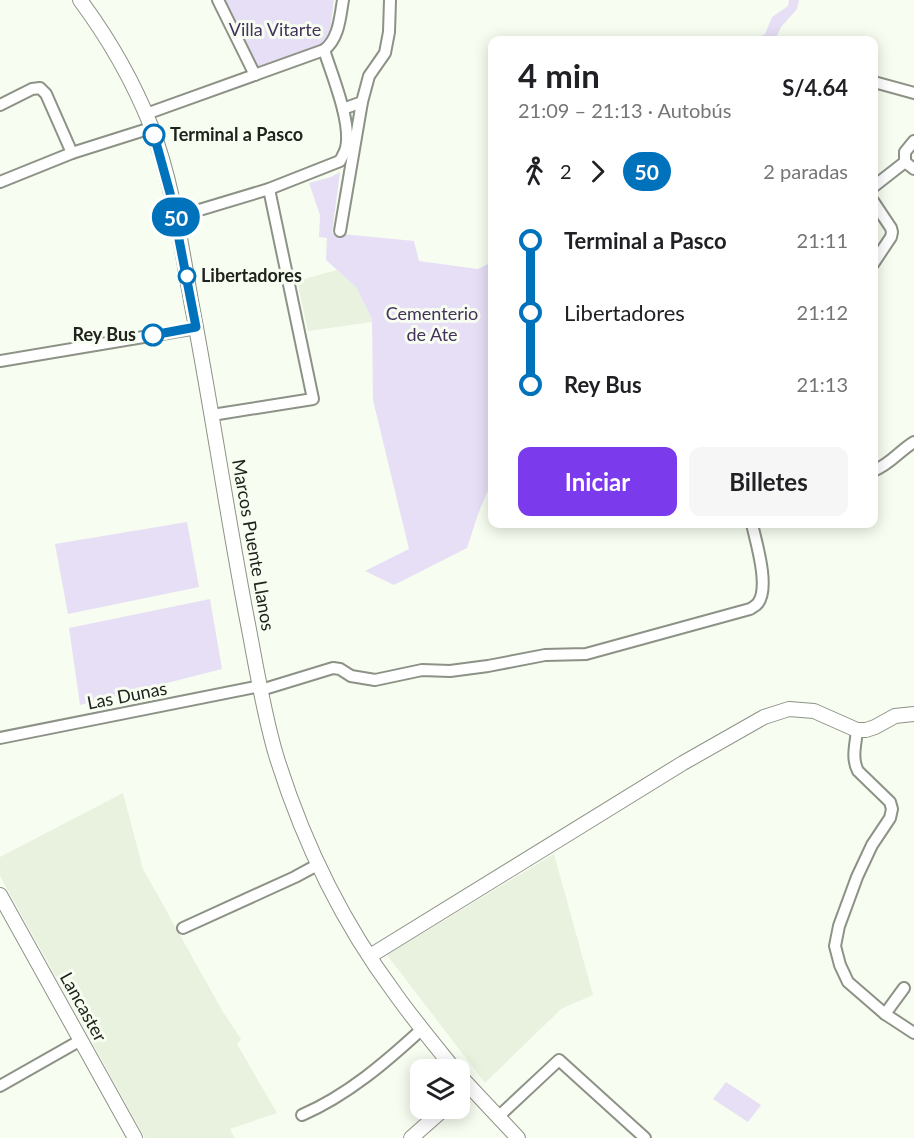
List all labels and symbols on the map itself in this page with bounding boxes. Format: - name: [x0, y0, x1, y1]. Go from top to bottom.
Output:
- park label: Villa Vitarte: [229, 18, 321, 40]
- place label: Terminal a Pasco: [170, 123, 303, 145]
- marker: Terminal a Pasco: [143, 124, 165, 146]
- line badge: 50: [149, 198, 203, 236]
- place label: Libertadores: [201, 264, 302, 286]
- marker: Libertadores: [178, 267, 196, 285]
- park label: Cementerio de Ate: [386, 302, 478, 345]
- place label: Rey Bus: [73, 323, 136, 345]
- marker: Rey Bus: [142, 324, 164, 346]
- street label: Marcos Puente Llanos: [228, 457, 280, 633]
- street label: Las Dunas: [85, 676, 169, 714]
- street label: Lancaster: [56, 968, 112, 1045]

